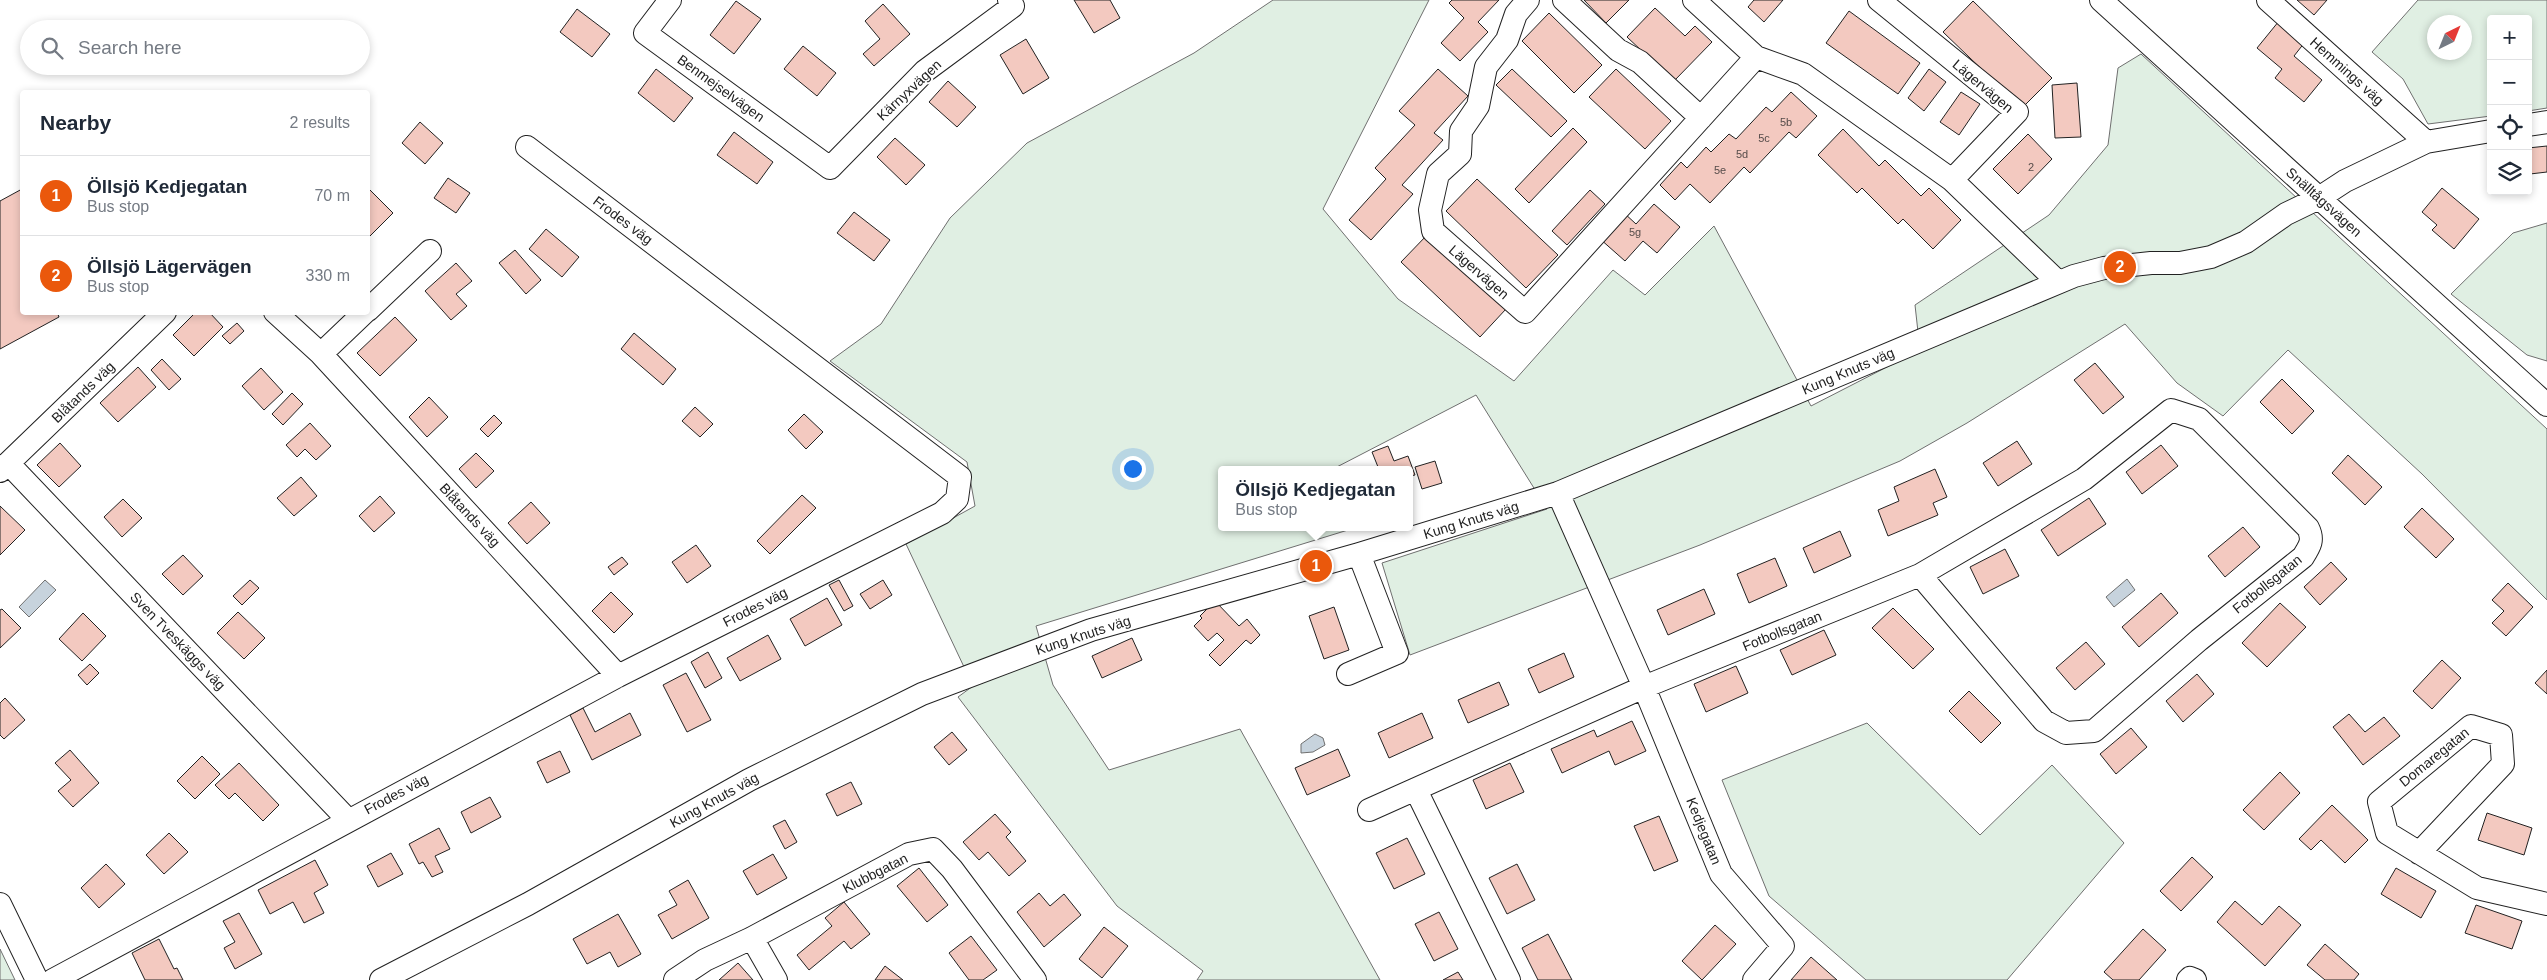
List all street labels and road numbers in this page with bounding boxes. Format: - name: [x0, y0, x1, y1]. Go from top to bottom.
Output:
- street label: Hemmings väg: [2307, 34, 2387, 108]
- street label: Benmejselvägen: [674, 51, 768, 125]
- street label: Kärnyxvägen: [874, 56, 944, 124]
- street label: Lägervägen: [1950, 56, 2016, 116]
- street label: Snälltågsvägen: [2283, 164, 2365, 240]
- street label: Frodes väg: [590, 193, 656, 247]
- street label: Lägervägen: [1446, 242, 1512, 302]
- street label: Kung Knuts väg: [1799, 344, 1897, 398]
- street label: Blåtands väg: [48, 358, 118, 426]
- street label: Blåtands väg: [437, 480, 503, 550]
- street label: Kung Knuts väg: [1421, 498, 1521, 542]
- street label: Fotbollsgatan: [2229, 551, 2305, 617]
- street label: Frodes väg: [720, 584, 790, 630]
- street label: Sven Tveskäggs väg: [127, 589, 229, 693]
- street label: Fotbollsgatan: [1740, 608, 1824, 654]
- street label: Kung Knuts väg: [1034, 612, 1132, 658]
- street label: Domaregatan: [2396, 724, 2472, 790]
- street label: Kung Knuts väg: [667, 769, 761, 831]
- street label: Frodes väg: [361, 770, 431, 818]
- street label: Kedjegatan: [1683, 795, 1725, 867]
- street label: Klubbgatan: [840, 850, 910, 896]

